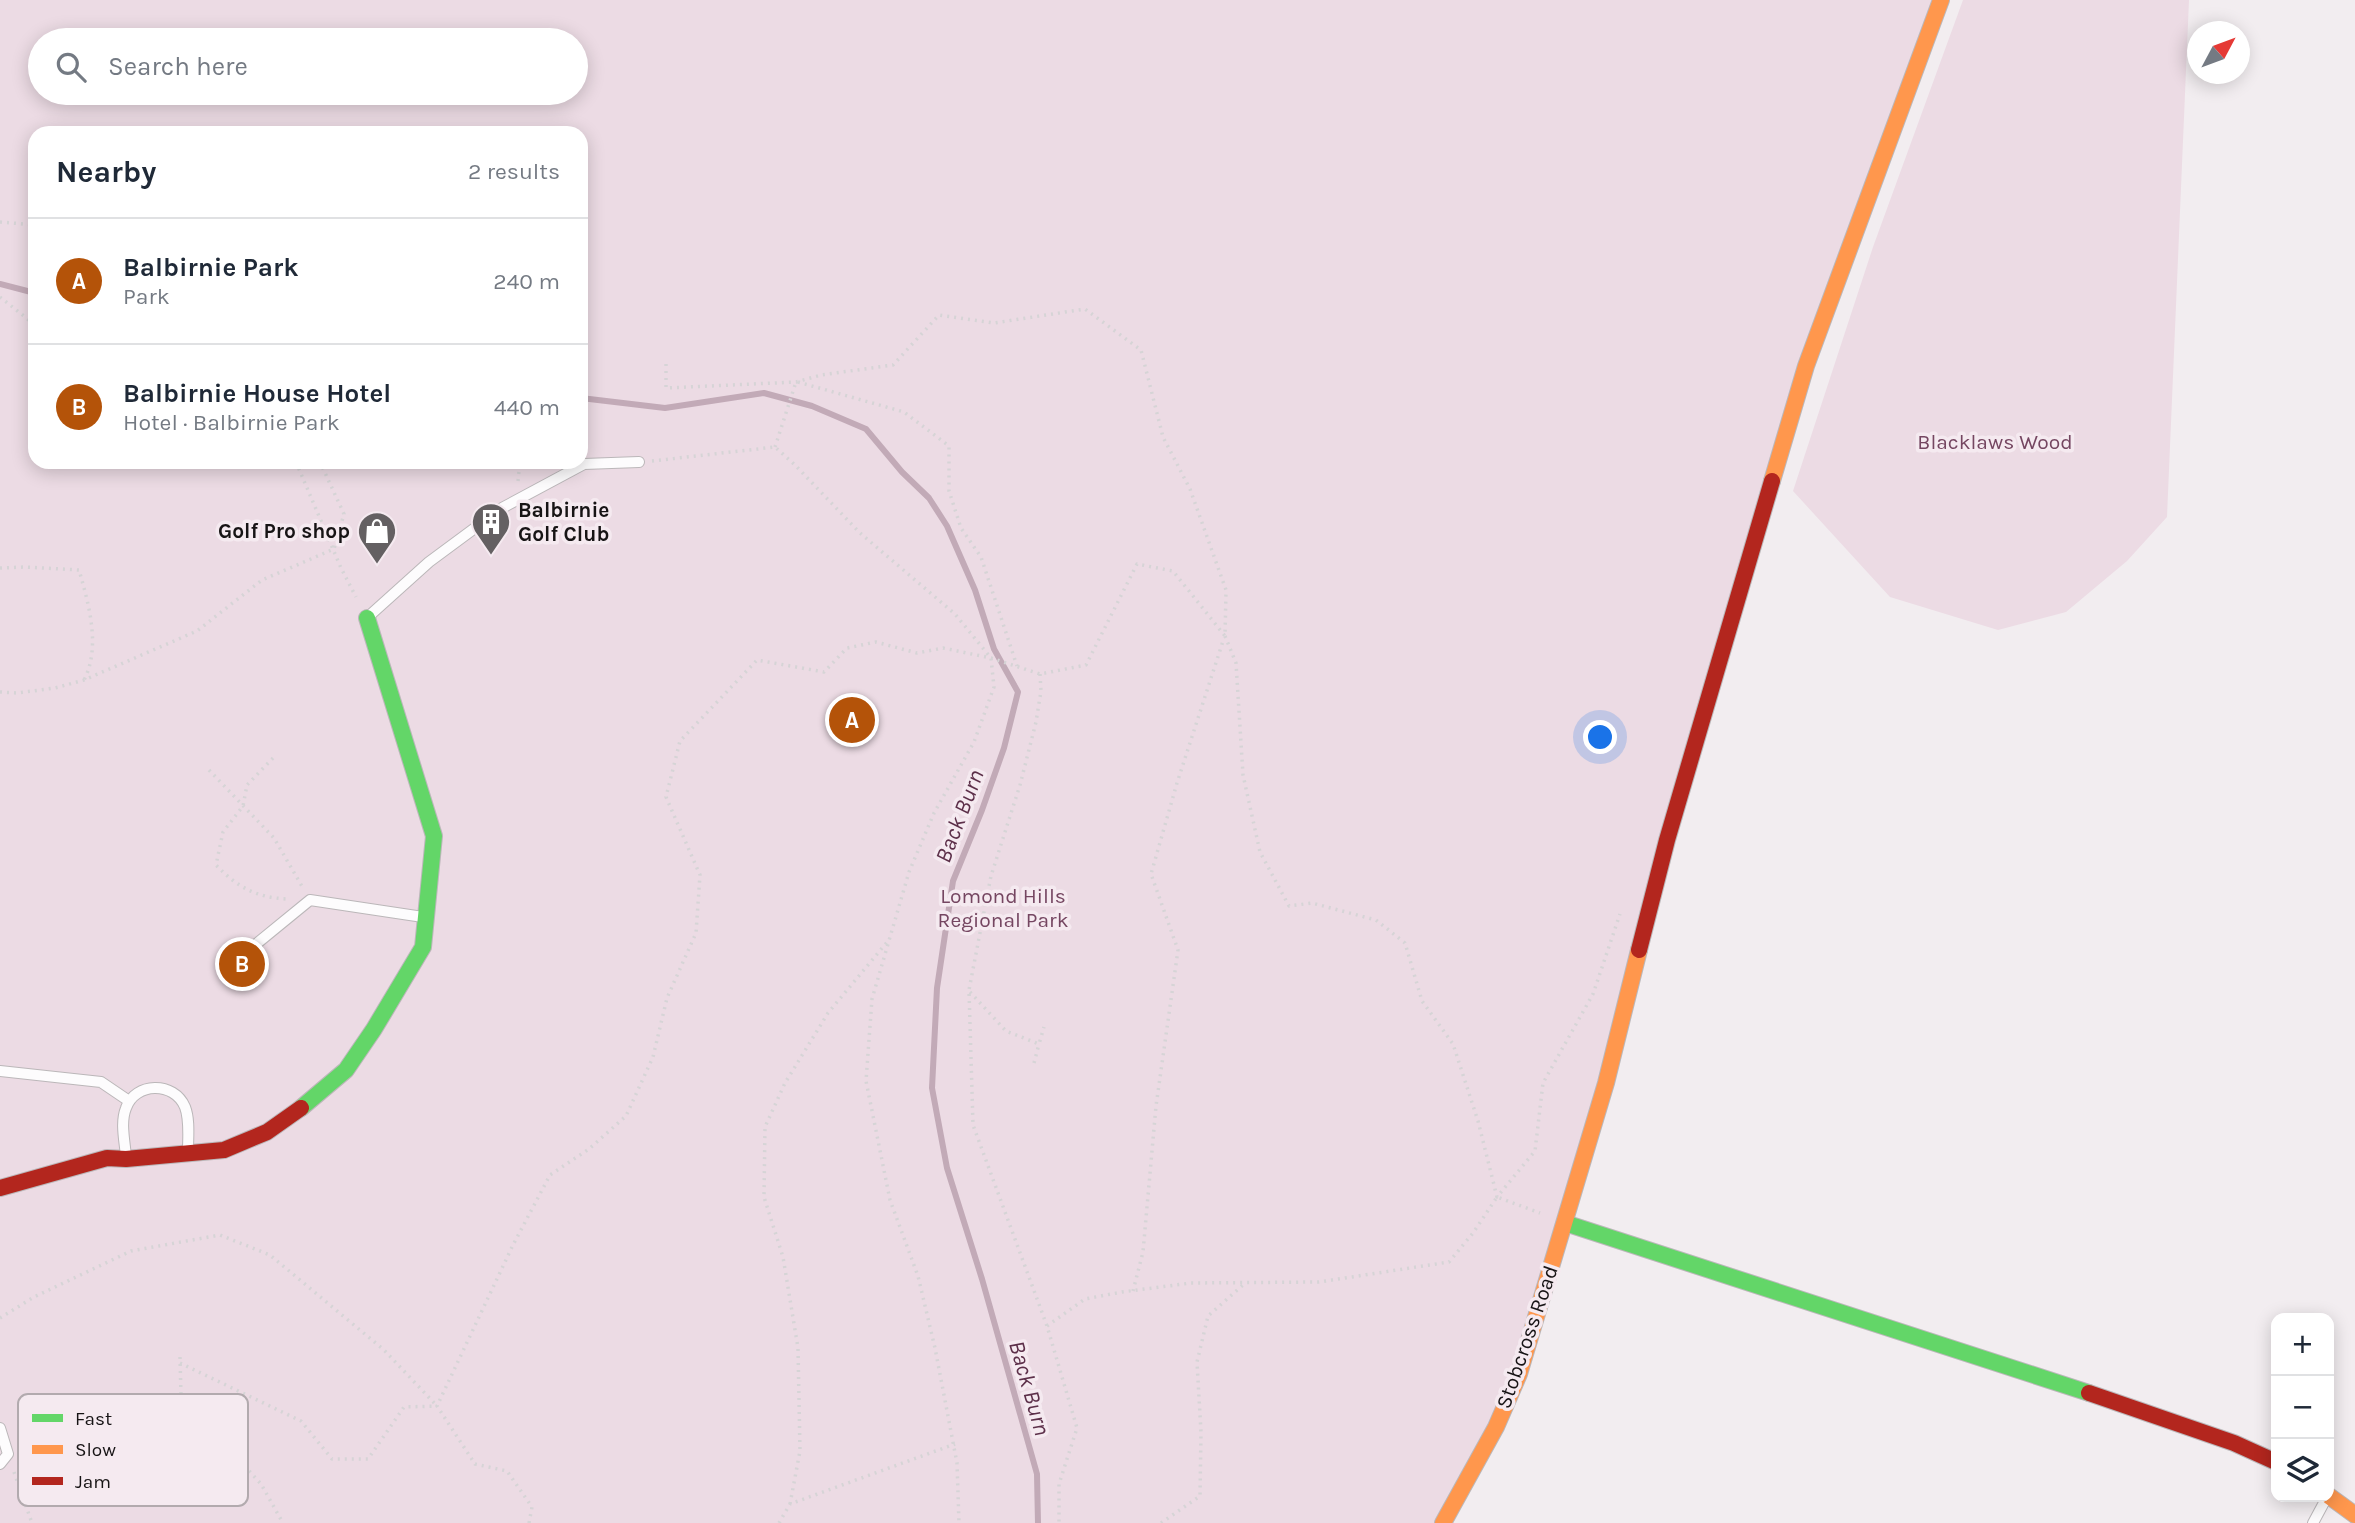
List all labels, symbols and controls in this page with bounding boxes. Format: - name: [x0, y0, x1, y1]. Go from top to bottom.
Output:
- north arrow: [2187, 21, 2250, 84]
- search box: [28, 28, 588, 105]
- icon: search: [52, 48, 90, 86]
- text: Search here: [108, 51, 248, 82]
- text: Nearby: [56, 154, 156, 190]
- text: 2 results: [468, 158, 560, 185]
- text: Balbirnie Park: [123, 252, 299, 283]
- text: A: [72, 268, 86, 295]
- text: 240 m: [493, 268, 560, 295]
- text: Park: [123, 283, 170, 310]
- text: Balbirnie House Hotel: [123, 378, 391, 409]
- text: B: [72, 394, 86, 421]
- text: 440 m: [494, 394, 560, 421]
- text: Hotel · Balbirnie Park: [123, 409, 340, 436]
- park label: Blacklaws Wood: [1917, 430, 2073, 454]
- place label: Balbirnie Golf Club: [518, 498, 609, 546]
- building icon: Balbirnie Golf Club: [470, 501, 512, 556]
- shop icon: Golf Pro shop: [356, 510, 398, 565]
- place label: Golf Pro shop: [218, 519, 350, 543]
- pin: A: [829, 694, 875, 746]
- your location: [1583, 720, 1617, 754]
- water label: Back Burn: [929, 766, 990, 867]
- park label: Lomond Hills Regional Park: [938, 884, 1069, 932]
- pin: B: [219, 938, 265, 990]
- street label: Stobcross Road: [1491, 1262, 1563, 1412]
- map controls: [2271, 1313, 2334, 1502]
- button: +: [2271, 1313, 2334, 1376]
- water label: Back Burn: [1003, 1338, 1056, 1439]
- button: −: [2271, 1376, 2334, 1439]
- legend: [18, 1394, 248, 1506]
- text: Fast: [75, 1408, 112, 1430]
- text: Slow: [75, 1439, 116, 1461]
- button: layers: [2271, 1439, 2334, 1502]
- text: Jam: [75, 1471, 111, 1493]

